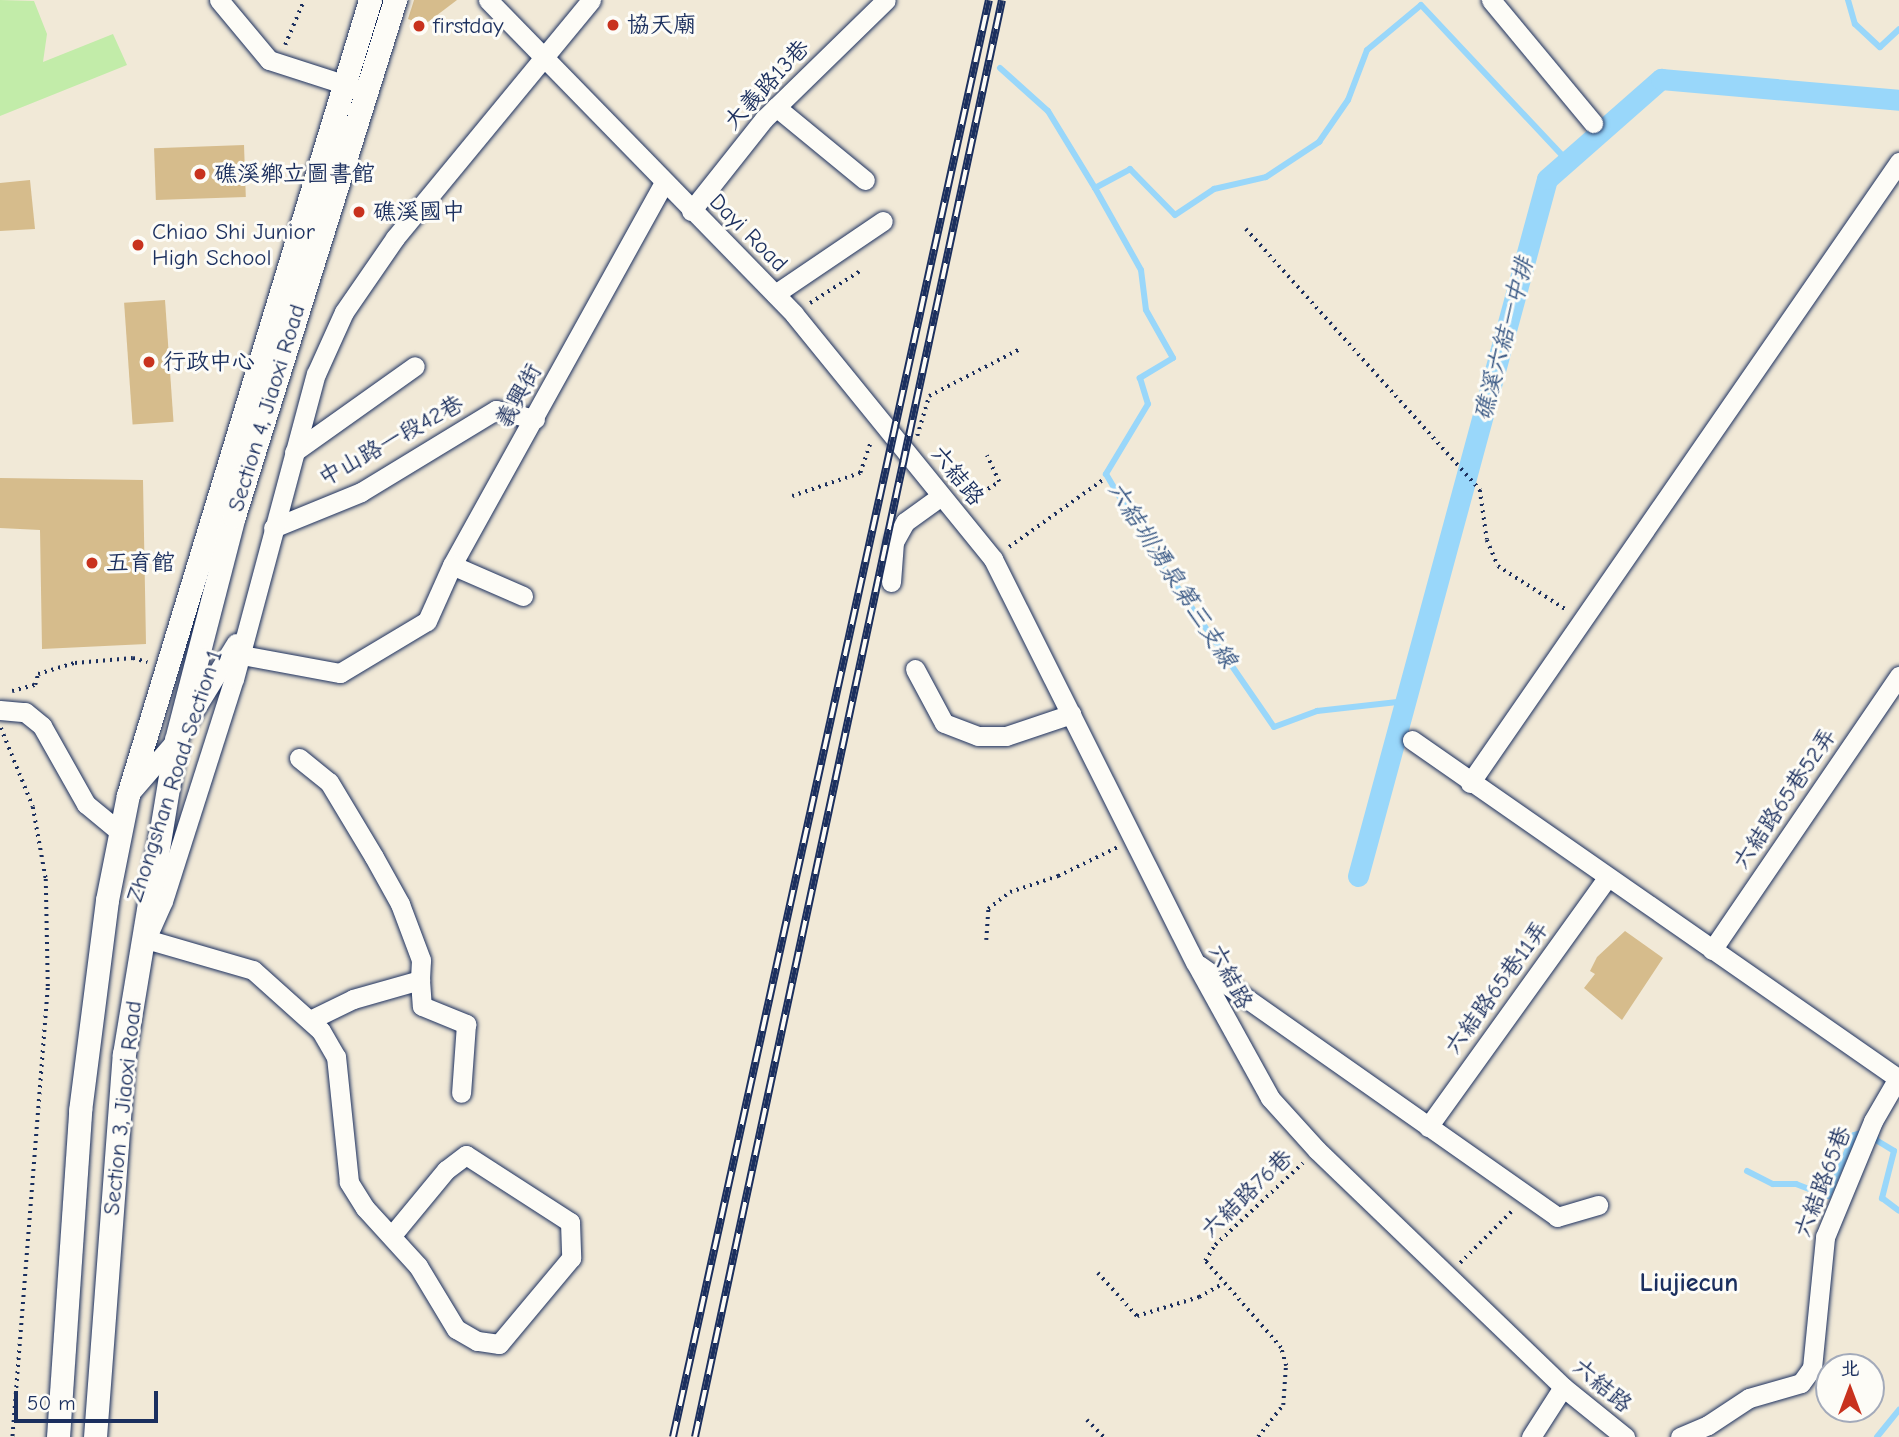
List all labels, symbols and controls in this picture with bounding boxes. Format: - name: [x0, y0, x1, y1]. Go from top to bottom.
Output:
- place label: 協天廟: [627, 11, 696, 39]
- place label: firstday: [433, 12, 504, 40]
- marker: 協天廟: [605, 17, 621, 33]
- marker: firstday: [411, 18, 427, 34]
- street label: 大義路13巷: [718, 34, 816, 136]
- place label: 礁溪鄉立圖書館: [214, 160, 375, 188]
- marker: 礁溪鄉立圖書館: [192, 166, 208, 182]
- street label: Dayi Road: [703, 188, 793, 278]
- place label: 礁溪國中: [373, 198, 465, 226]
- marker: 礁溪國中: [351, 204, 367, 220]
- place label: Chiao Shi Junior High School: [152, 218, 315, 272]
- marker: Chiao Shi Junior High School: [130, 237, 146, 253]
- water label: 礁溪六結一中排: [1468, 254, 1540, 424]
- street label: Section 4, Jiaoxi Road: [222, 301, 312, 515]
- place label: 行政中心: [163, 348, 255, 376]
- marker: 行政中心: [141, 354, 157, 370]
- street label: 義興街: [490, 359, 548, 433]
- street label: 中山路一段42巷: [314, 390, 468, 492]
- street label: 六結路: [925, 441, 989, 511]
- water label: 六結圳湧泉第三支線: [1101, 477, 1243, 673]
- place label: 五育館: [106, 549, 175, 577]
- marker: 五育館: [84, 555, 100, 571]
- street label: Zhongshan Road Section 1: [121, 647, 229, 905]
- street label: 六結路65巷52弄: [1728, 723, 1842, 875]
- street label: 六結路65巷11弄: [1439, 916, 1555, 1060]
- street label: 六結路: [1202, 940, 1258, 1014]
- street label: Section 3, Jiaoxi Road: [98, 999, 148, 1217]
- street label: 六結路65巷: [1789, 1122, 1857, 1242]
- street label: 六結路76巷: [1196, 1144, 1298, 1244]
- district label: Liujiecun: [1640, 1268, 1738, 1300]
- street label: 六結路: [1567, 1353, 1637, 1419]
- north arrow: [1815, 1353, 1885, 1423]
- text: 北: [1840, 1358, 1860, 1380]
- scale bar: [18, 1378, 161, 1422]
- text: 50 m: [27, 1391, 76, 1415]

